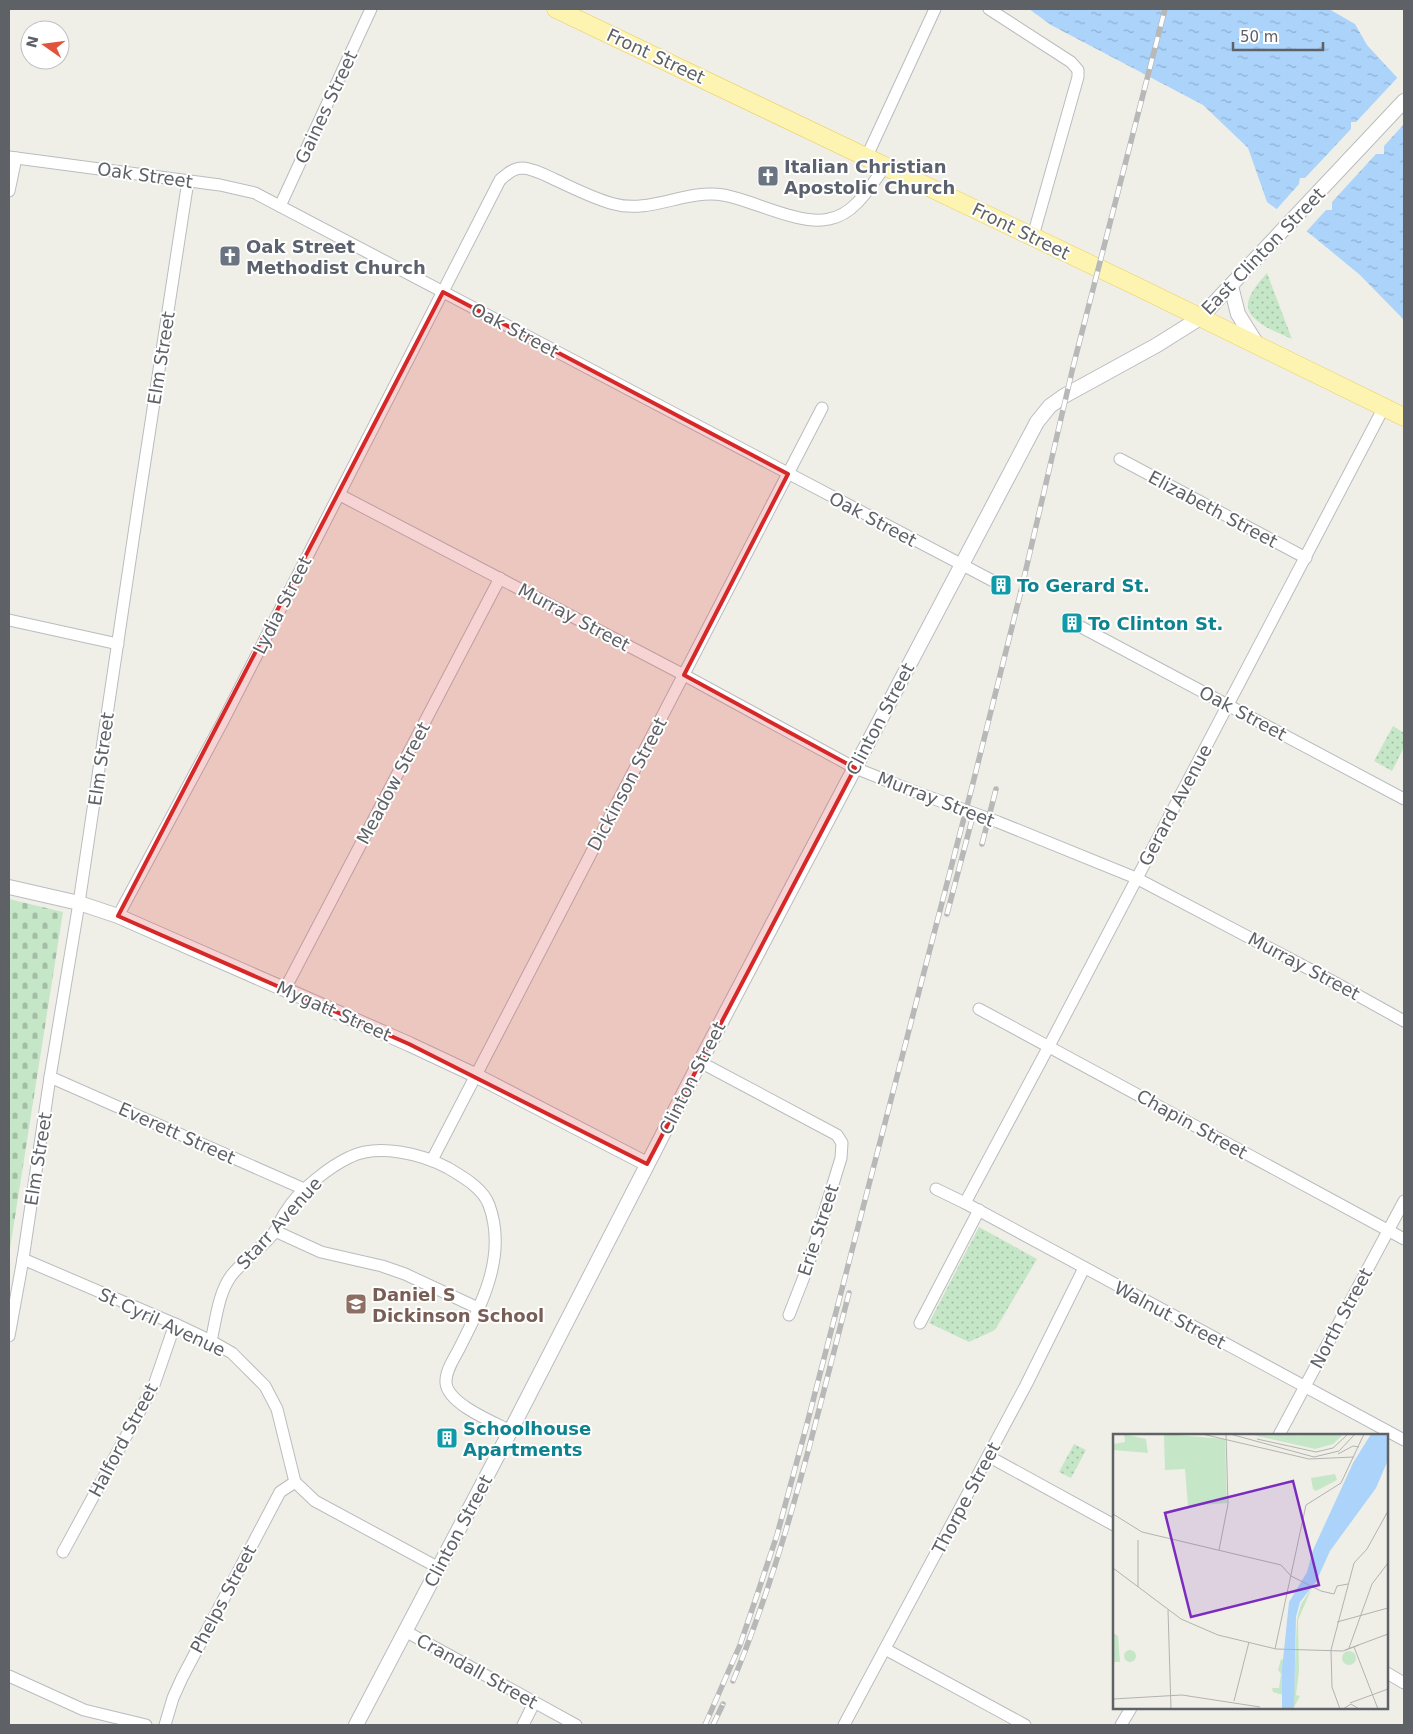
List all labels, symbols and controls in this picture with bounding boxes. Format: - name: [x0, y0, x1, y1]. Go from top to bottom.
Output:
- north arrow: [20, 20, 70, 70]
- scale bar: [1233, 20, 1323, 52]
- street label: Front Street: [604, 24, 708, 88]
- text: 50 m: [1240, 28, 1278, 46]
- text: N: [23, 34, 42, 49]
- street label: Gaines Street: [291, 47, 361, 167]
- place label: Italian Christian Apostolic Church: [784, 156, 955, 198]
- street label: Oak Street: [96, 158, 194, 192]
- church icon: Italian Christian Apostolic Church: [756, 164, 780, 188]
- street label: East Clinton Street: [1197, 183, 1329, 319]
- street label: Front Street: [969, 198, 1073, 264]
- place label: Oak Street Methodist Church: [246, 236, 426, 278]
- church icon: Oak Street Methodist Church: [218, 244, 242, 268]
- street label: Oak Street: [468, 298, 562, 362]
- street label: Elm Street: [143, 310, 179, 406]
- street label: Elizabeth Street: [1145, 466, 1281, 552]
- street label: Oak Street: [826, 487, 920, 551]
- street label: Lydia Street: [248, 553, 316, 657]
- building icon: To Gerard St.: [989, 573, 1013, 597]
- place label: To Gerard St.: [1017, 575, 1150, 596]
- street label: Murray Street: [515, 579, 633, 655]
- building icon: To Clinton St.: [1060, 611, 1084, 635]
- place label: To Clinton St.: [1088, 613, 1223, 634]
- street label: Clinton Street: [842, 659, 918, 779]
- street label: Oak Street: [1196, 681, 1290, 745]
- street label: Elm Street: [84, 711, 118, 807]
- street label: Dickinson Street: [583, 714, 671, 854]
- street label: Meadow Street: [352, 718, 434, 848]
- street label: Gerard Avenue: [1134, 741, 1216, 869]
- street label: Murray Street: [875, 767, 997, 831]
- street label: Murray Street: [1245, 928, 1363, 1004]
- street label: Mygatt Street: [273, 976, 395, 1046]
- street label: Clinton Street: [655, 1018, 729, 1138]
- street label: Chapin Street: [1133, 1085, 1251, 1163]
- street label: Everett Street: [115, 1098, 239, 1168]
- street label: Elm Street: [20, 1111, 56, 1207]
- street label: Starr Avenue: [232, 1173, 326, 1273]
- street label: Erie Street: [793, 1181, 843, 1279]
- street label: North Street: [1306, 1264, 1376, 1372]
- street label: Walnut Street: [1111, 1277, 1229, 1353]
- street label: St Cyril Avenue: [95, 1283, 229, 1361]
- place label: Daniel S Dickinson School: [372, 1284, 544, 1326]
- school or university icon: Daniel S Dickinson School: [344, 1292, 368, 1316]
- street label: Halford Street: [84, 1380, 162, 1500]
- place label: Schoolhouse Apartments: [463, 1418, 591, 1460]
- building icon: Schoolhouse Apartments: [435, 1426, 459, 1450]
- inset map: [1113, 1434, 1388, 1709]
- street label: Thorpe Street: [927, 1438, 1004, 1558]
- street label: Clinton Street: [420, 1471, 496, 1591]
- street label: Phelps Street: [186, 1541, 260, 1657]
- street label: Crandall Street: [413, 1629, 541, 1713]

